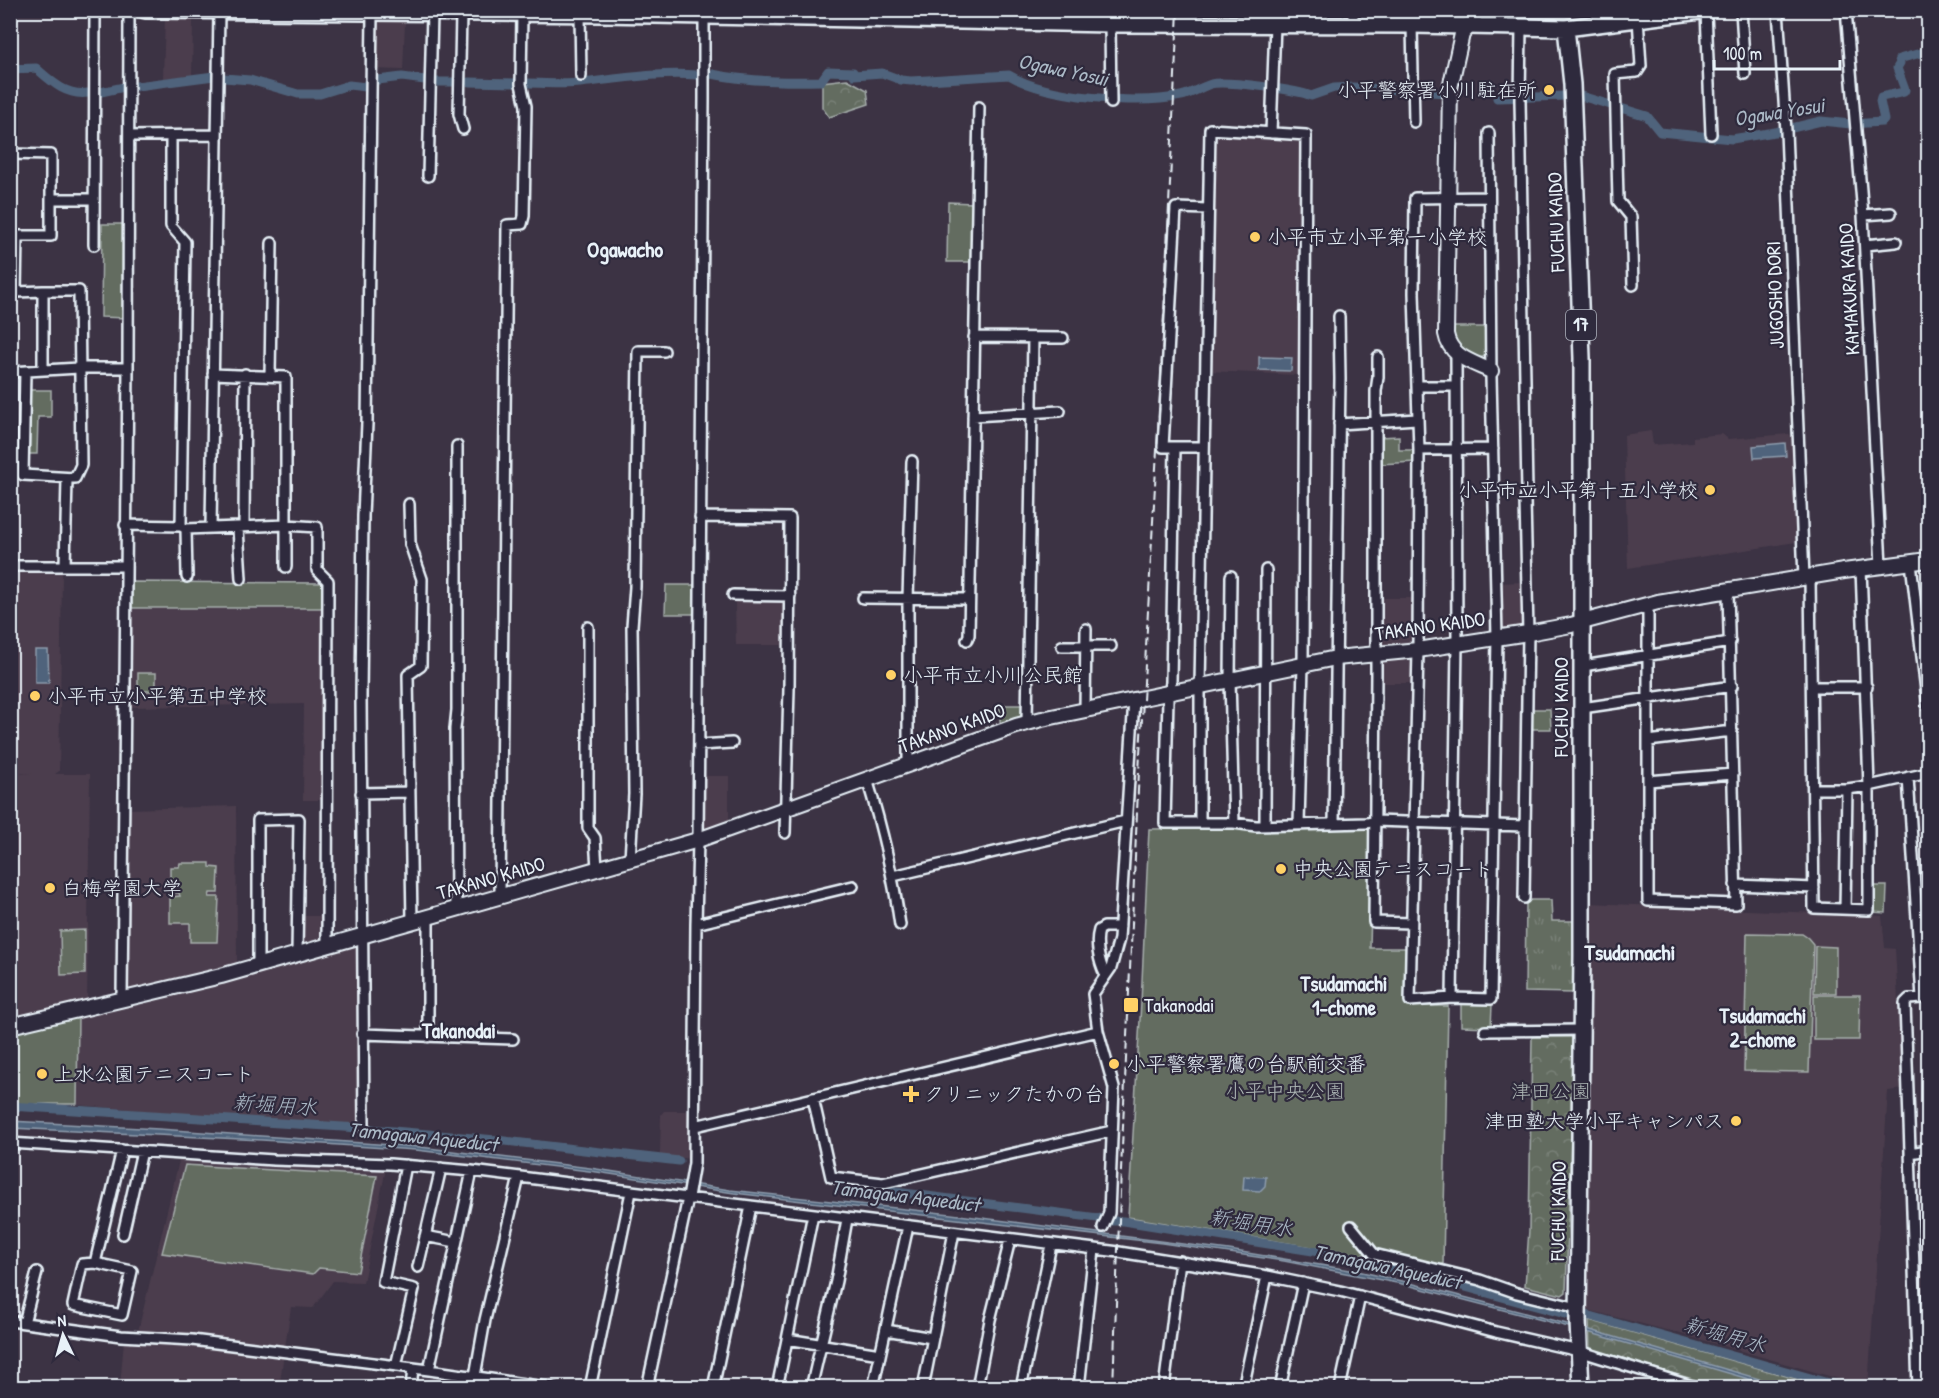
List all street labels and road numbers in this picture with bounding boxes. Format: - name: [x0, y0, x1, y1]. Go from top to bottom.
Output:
- street label: FUCHU KAIDO: [1540, 172, 1571, 273]
- street label: KAMAKURA KAIDO: [1832, 222, 1865, 356]
- street label: JUGOSHO DORI: [1759, 241, 1790, 349]
- road number: 17: [1566, 310, 1596, 340]
- street label: TAKANO KAIDO: [1373, 604, 1487, 647]
- street label: FUCHU KAIDO: [1547, 657, 1574, 758]
- street label: TAKANO KAIDO: [895, 696, 1009, 759]
- street label: TAKANO KAIDO: [434, 849, 548, 906]
- street label: FUCHU KAIDO: [1543, 1161, 1572, 1262]

